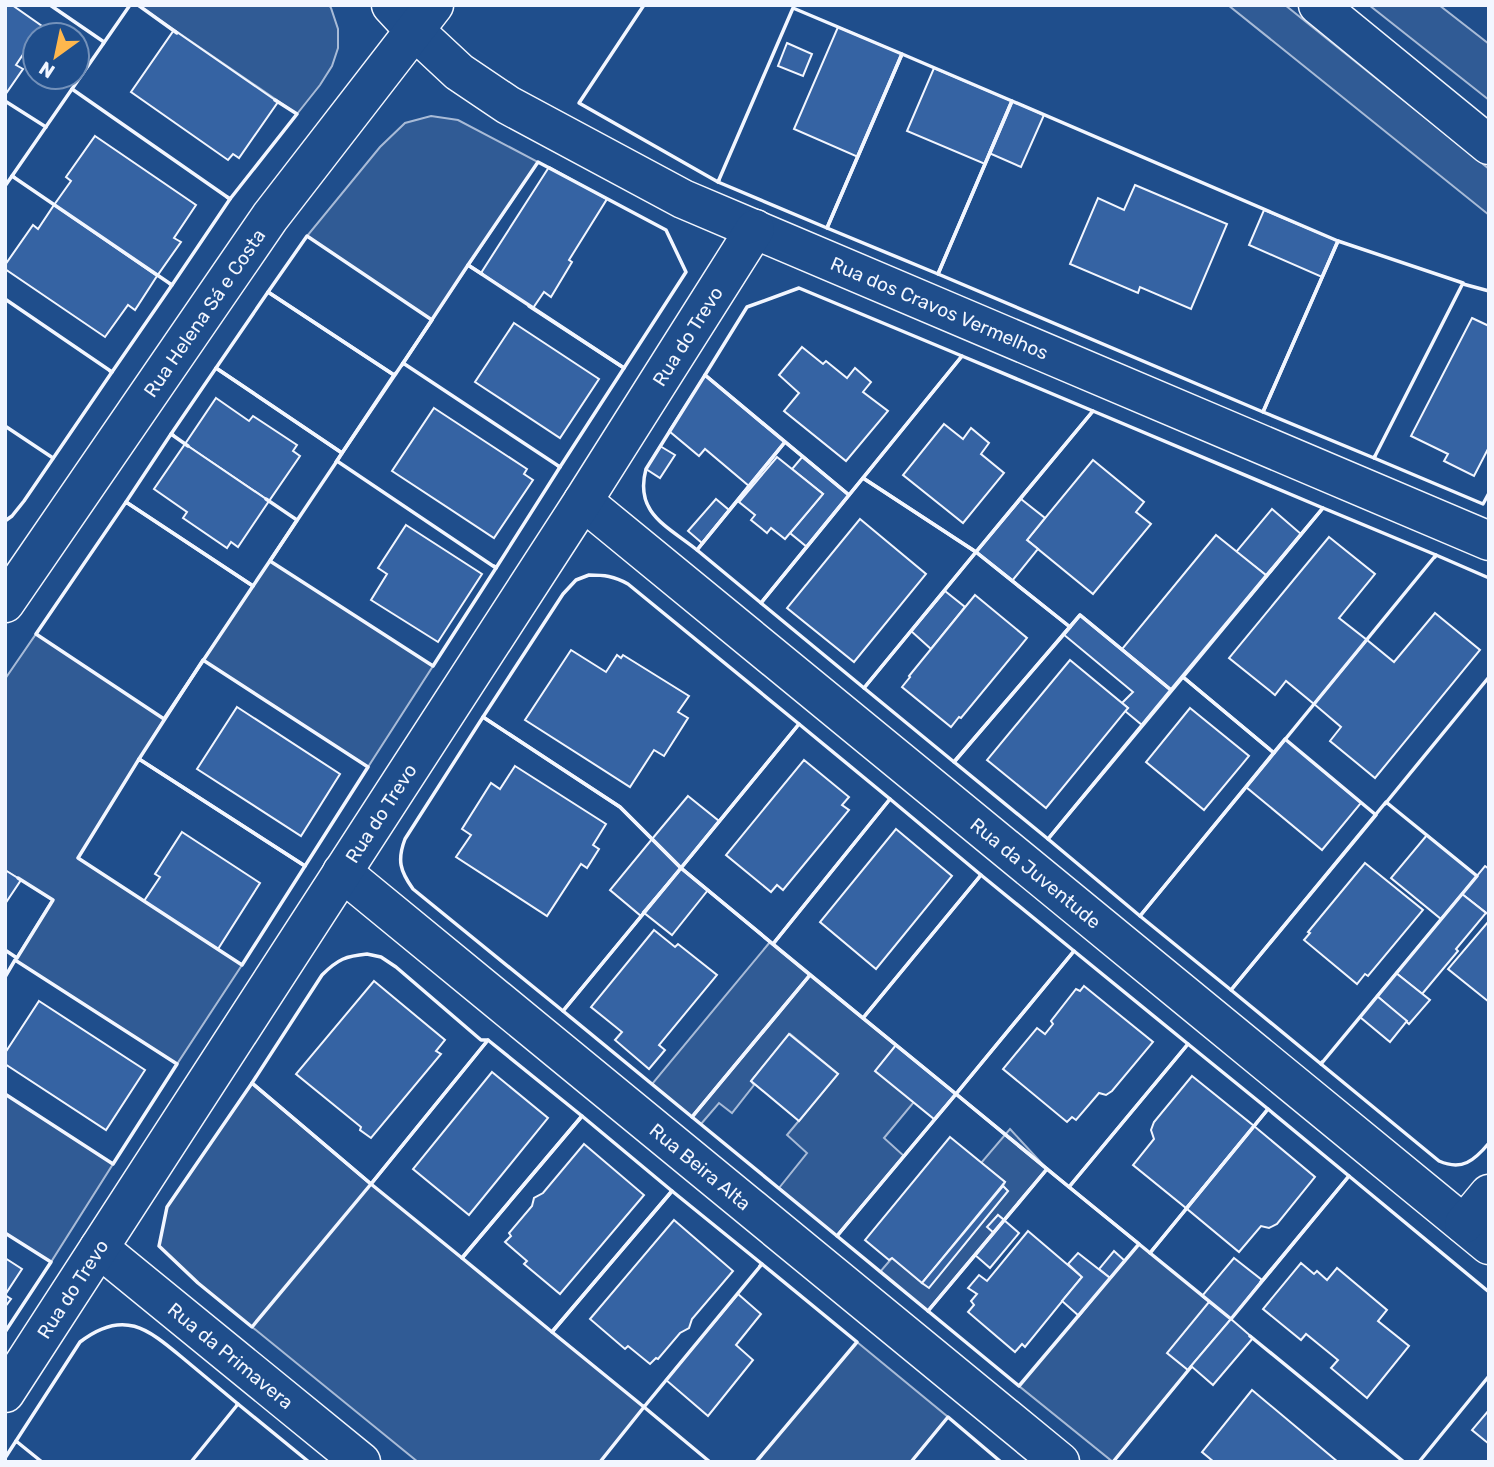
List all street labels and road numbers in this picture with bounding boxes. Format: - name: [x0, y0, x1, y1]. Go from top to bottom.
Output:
- street label: Rua Helena Sá e Costa: [139, 225, 270, 401]
- street label: Rua dos Cravos Vermelhos: [827, 252, 1052, 365]
- street label: Rua do Trevo: [648, 282, 728, 390]
- street label: Rua do Trevo: [341, 760, 422, 867]
- street label: Rua da Juventude: [966, 813, 1105, 934]
- street label: Rua Beira Alta: [645, 1119, 755, 1215]
- street label: Rua do Trevo: [32, 1235, 113, 1343]
- street label: Rua da Primavera: [163, 1298, 298, 1414]

